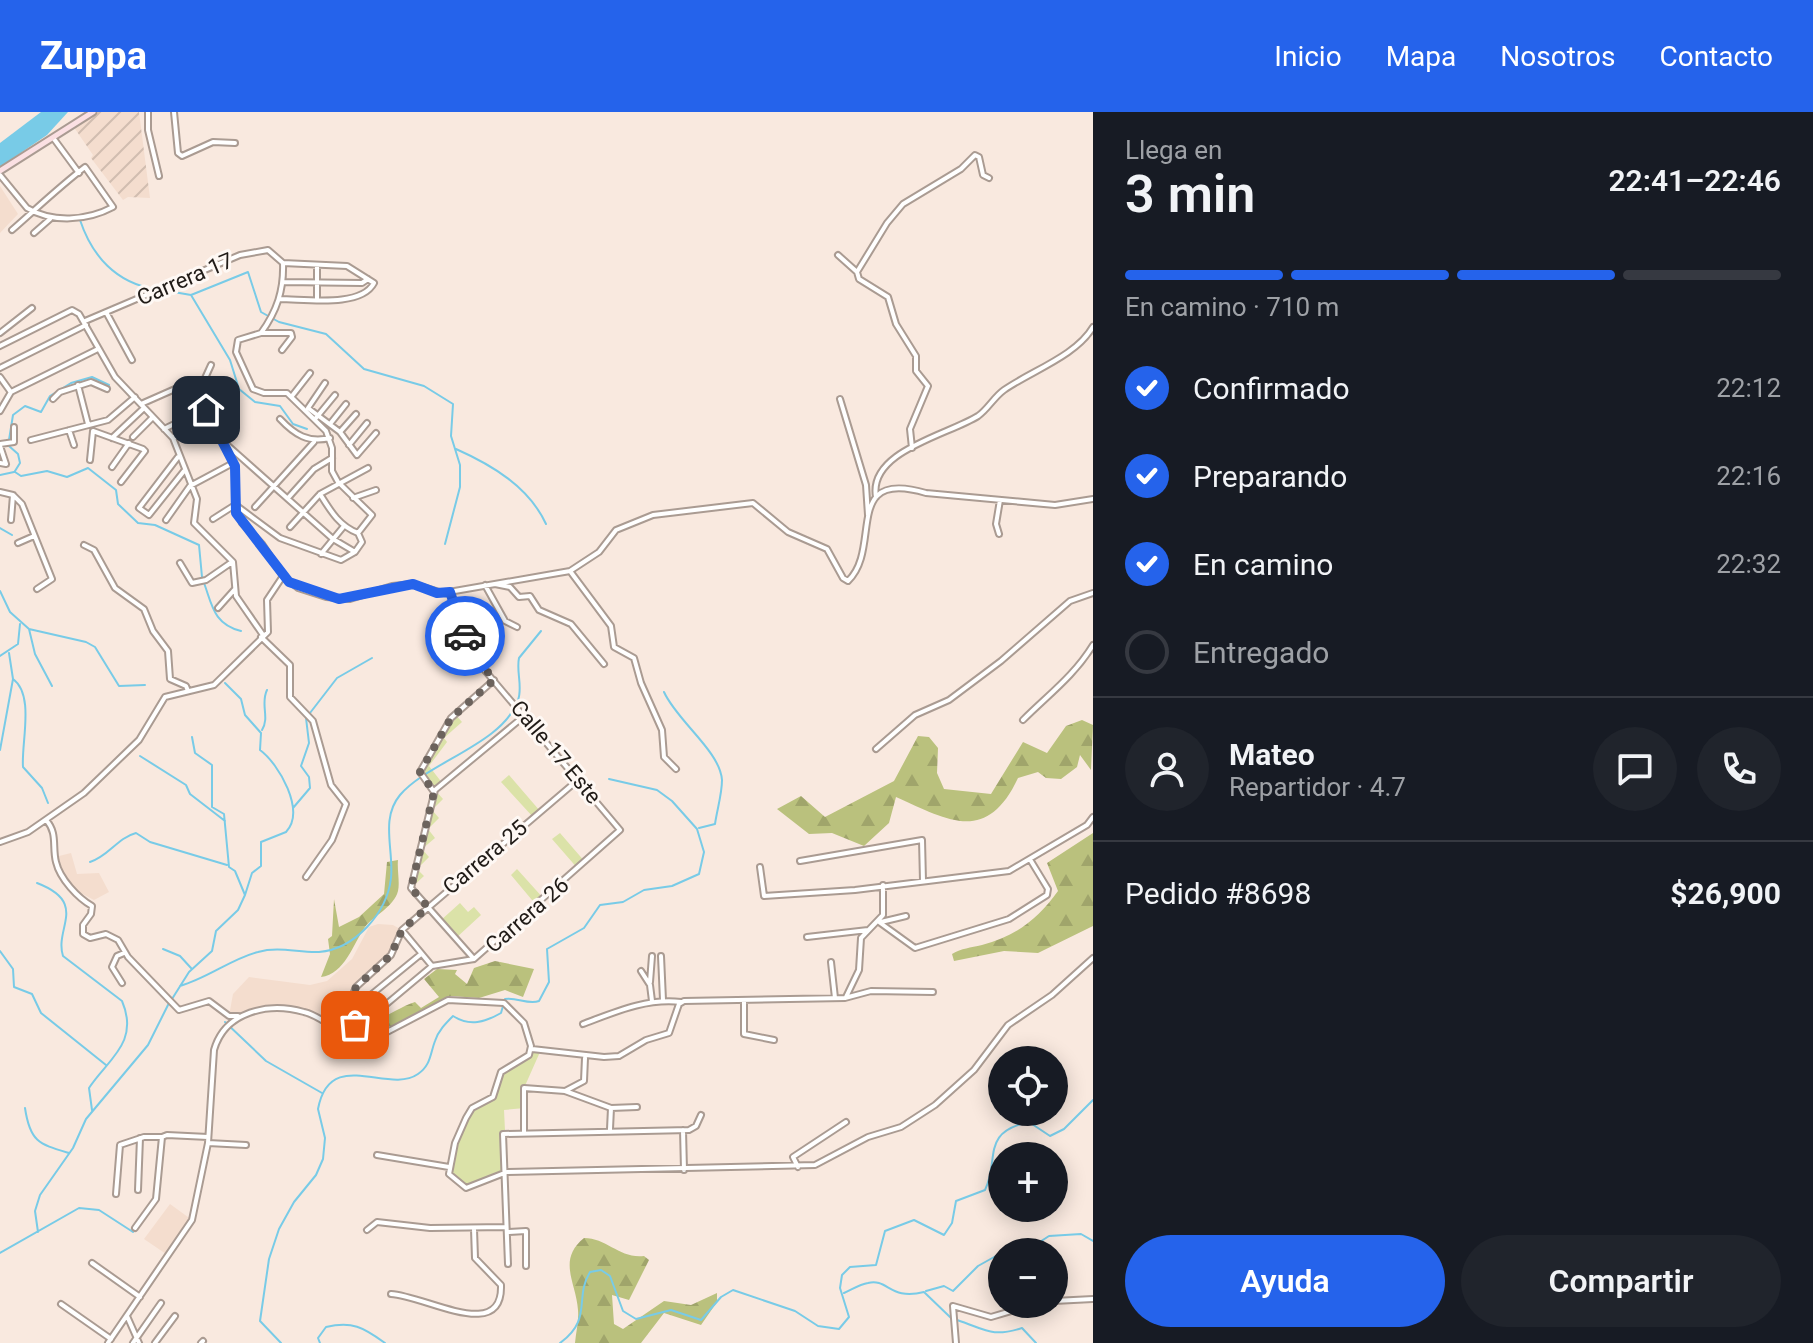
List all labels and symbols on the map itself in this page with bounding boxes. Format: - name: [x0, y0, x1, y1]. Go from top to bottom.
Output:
- street label: Carrera 17: [133, 248, 237, 310]
- pin: [172, 376, 240, 444]
- courier: [425, 596, 505, 676]
- street label: Calle 17 Este: [506, 695, 606, 809]
- street label: Carrera 25: [438, 815, 532, 899]
- street label: Carrera 26: [480, 872, 574, 958]
- pin: [321, 991, 389, 1059]

